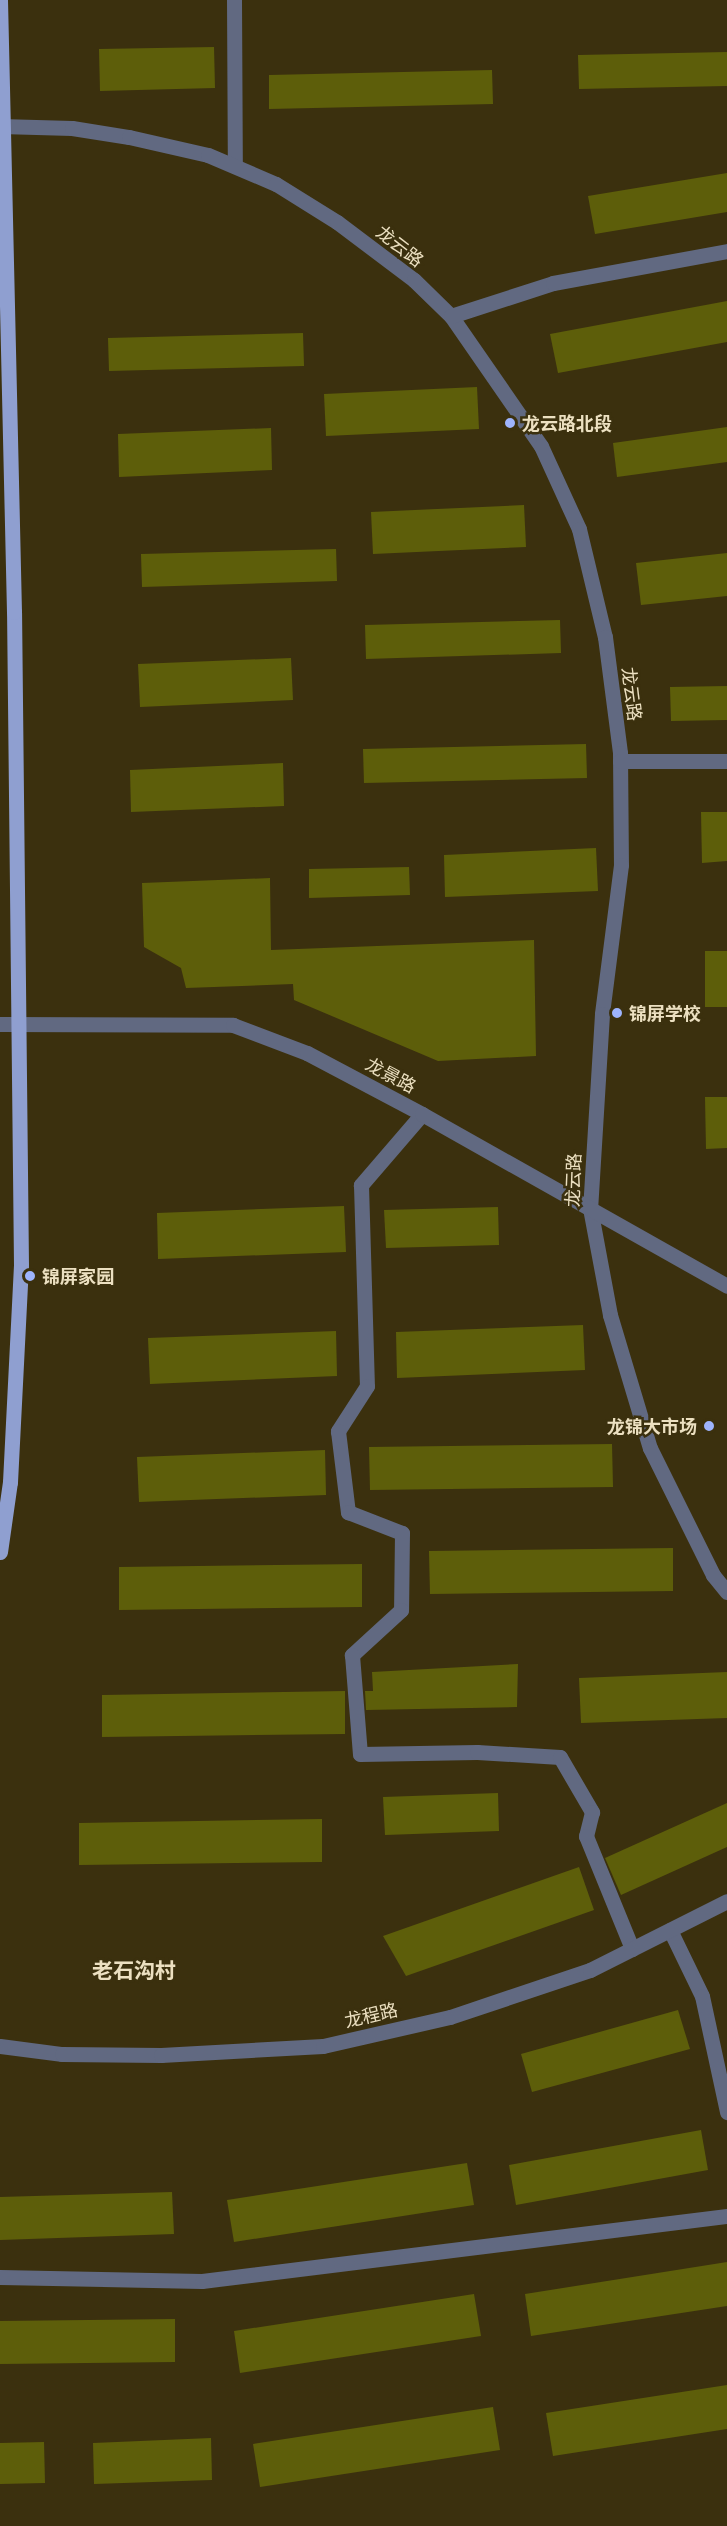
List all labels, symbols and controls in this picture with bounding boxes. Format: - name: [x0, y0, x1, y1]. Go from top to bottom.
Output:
- street label: 龙云路: [372, 221, 428, 271]
- place label: 龙云路北段: [522, 412, 612, 434]
- marker: 龙云路北段: [503, 416, 517, 430]
- street label: 龙云路: [618, 666, 646, 722]
- place label: 锦屏学校: [629, 1002, 701, 1024]
- marker: 锦屏学校: [610, 1006, 624, 1020]
- street label: 龙景路: [362, 1053, 420, 1097]
- street label: 龙云路: [561, 1153, 585, 1207]
- place label: 锦屏家园: [42, 1265, 114, 1287]
- marker: 锦屏家园: [23, 1269, 37, 1283]
- place label: 龙锦大市场: [607, 1415, 697, 1437]
- marker: 龙锦大市场: [702, 1419, 716, 1433]
- district label: 老石沟村: [92, 1957, 176, 1983]
- street label: 龙程路: [342, 1998, 400, 2032]

